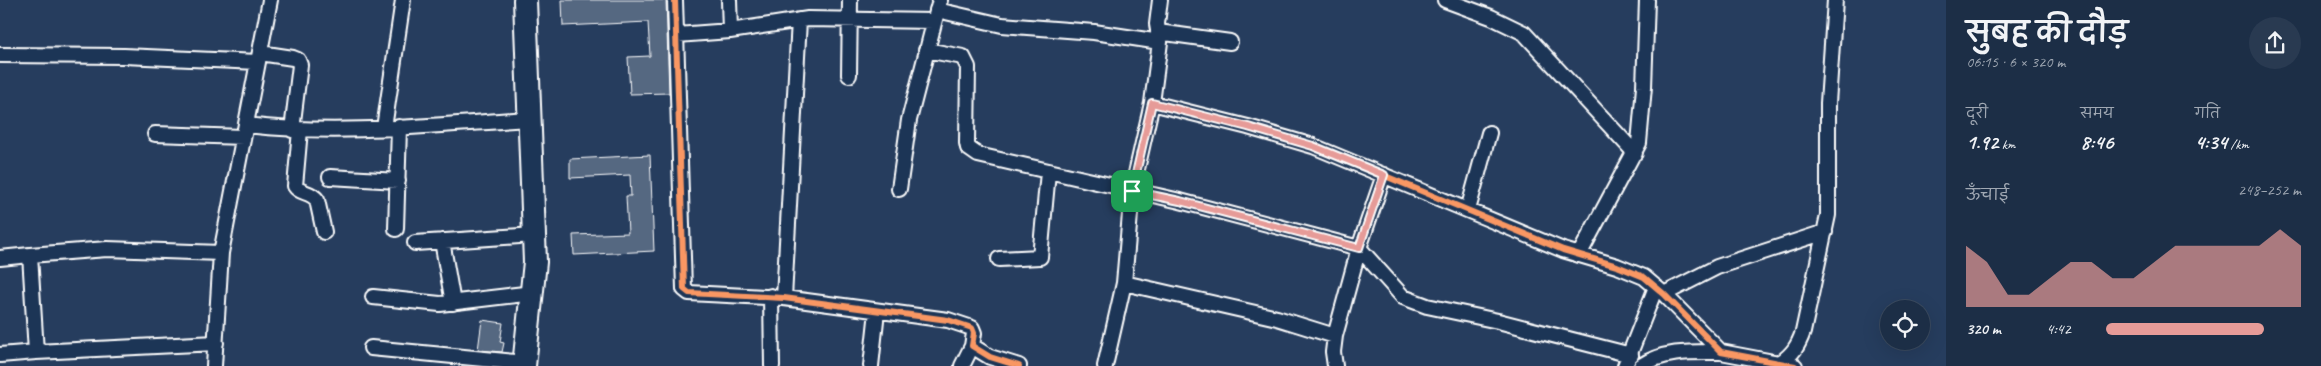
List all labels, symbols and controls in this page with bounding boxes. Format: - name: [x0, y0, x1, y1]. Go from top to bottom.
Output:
- text: सुबह की दौड़: [1966, 15, 2128, 50]
- button: share: [2249, 17, 2301, 69]
- text: 06:15 · 6 × 320 m: [1966, 52, 2065, 72]
- text: दूरी: [1966, 105, 1988, 122]
- text: समय: [2080, 105, 2114, 122]
- text: गति: [2195, 105, 2220, 122]
- text: 1.92: [1966, 129, 1998, 155]
- text: 8:46: [2080, 129, 2113, 155]
- text: 4:34: [2195, 129, 2227, 155]
- text: km: [1998, 136, 2015, 153]
- text: /km: [2227, 136, 2249, 153]
- pin: [1111, 170, 1153, 212]
- icon: arrive: [1118, 177, 1146, 205]
- text: 248–252 m: [2238, 180, 2301, 200]
- text: ऊँचाई: [1966, 185, 2009, 205]
- map controls: [1880, 300, 1930, 350]
- button: locate: [1880, 300, 1930, 350]
- text: 320 m: [1966, 319, 2001, 339]
- text: 4:42: [2046, 319, 2071, 339]

